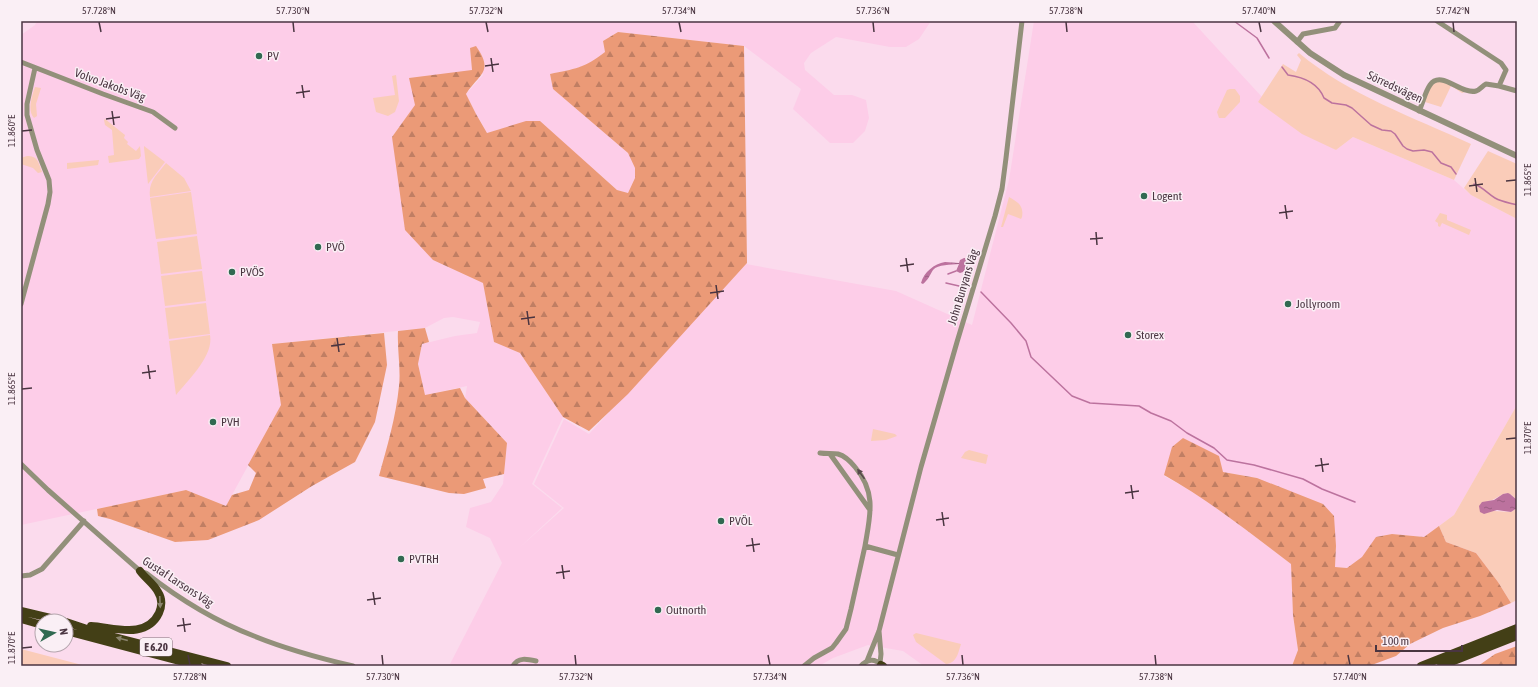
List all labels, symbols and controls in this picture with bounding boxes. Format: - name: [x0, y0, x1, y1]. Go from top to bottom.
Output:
- text: 57.728°N: [82, 5, 116, 16]
- text: 57.730°N: [276, 5, 310, 16]
- text: 57.732°N: [469, 5, 503, 16]
- text: 57.734°N: [662, 5, 696, 16]
- text: 57.736°N: [856, 5, 890, 16]
- text: 57.738°N: [1049, 5, 1083, 16]
- text: 57.740°N: [1242, 5, 1276, 16]
- text: 57.742°N: [1436, 5, 1470, 16]
- place label: PV: [267, 49, 279, 63]
- marker: PV: [254, 51, 264, 61]
- street label: Volvo Jakobs Väg: [73, 66, 148, 105]
- street label: Sörredsvägen: [1365, 68, 1425, 106]
- text: 11.860°E: [6, 114, 17, 147]
- text: 11.865°E: [1522, 163, 1533, 196]
- place label: Logent: [1152, 189, 1182, 203]
- marker: Logent: [1139, 191, 1149, 201]
- place label: PVÖ: [326, 240, 345, 254]
- marker: PVÖ: [313, 242, 323, 252]
- street label: John Bunyans Väg: [945, 247, 981, 327]
- place label: PVÖS: [240, 265, 264, 279]
- marker: PVÖS: [227, 267, 237, 277]
- place label: Jollyroom: [1296, 297, 1340, 311]
- marker: Jollyroom: [1283, 299, 1293, 309]
- place label: Storex: [1136, 328, 1164, 342]
- marker: Storex: [1123, 330, 1133, 340]
- text: 11.865°E: [6, 372, 17, 405]
- place label: PVH: [221, 415, 240, 429]
- marker: PVH: [208, 417, 218, 427]
- text: 11.870°E: [1522, 421, 1533, 454]
- one-way arrow: [857, 469, 865, 479]
- place label: PVÖL: [729, 514, 753, 528]
- marker: PVÖL: [716, 516, 726, 526]
- place label: PVTRH: [409, 552, 439, 566]
- street label: Gustaf Larsons Väg: [140, 554, 217, 611]
- marker: PVTRH: [396, 554, 406, 564]
- one-way arrow: [157, 596, 164, 608]
- place label: Outnorth: [666, 603, 706, 617]
- marker: Outnorth: [653, 605, 663, 615]
- north arrow: [34, 613, 74, 653]
- scale bar: [1376, 627, 1462, 653]
- text: N: [58, 628, 70, 636]
- text: 11.870°E: [6, 631, 17, 664]
- text: 100 m: [1382, 634, 1409, 648]
- one-way arrow: [115, 635, 128, 641]
- road number: E 6.20: [140, 638, 172, 656]
- text: 57.728°N: [173, 671, 207, 682]
- text: 57.730°N: [366, 671, 400, 682]
- text: 57.732°N: [559, 671, 593, 682]
- text: 57.734°N: [753, 671, 787, 682]
- text: 57.736°N: [946, 671, 980, 682]
- text: 57.738°N: [1139, 671, 1173, 682]
- text: 57.740°N: [1333, 671, 1367, 682]

